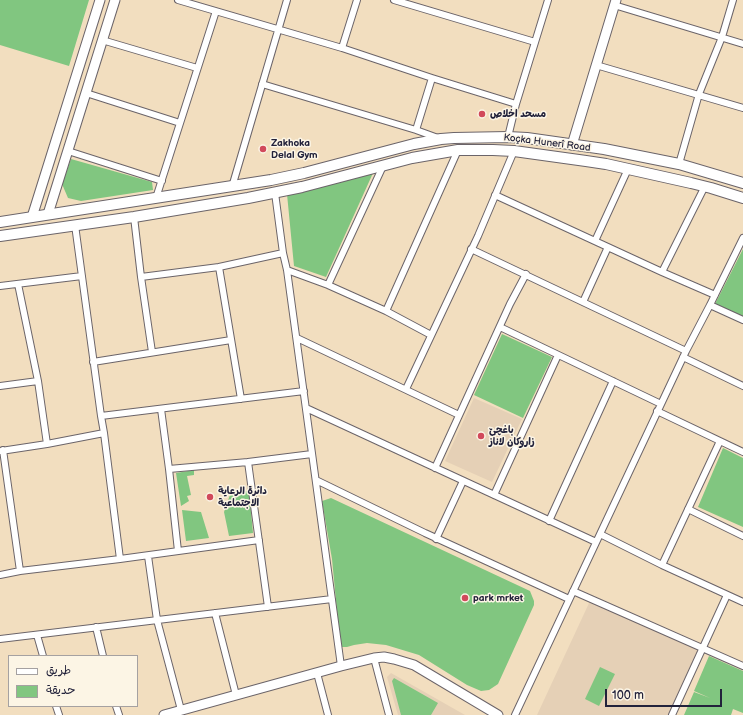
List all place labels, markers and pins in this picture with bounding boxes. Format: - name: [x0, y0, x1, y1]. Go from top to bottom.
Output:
- place label: مسحد اخلاص: [490, 108, 546, 120]
- marker: مسحد اخلاص: [477, 109, 487, 119]
- place label: Zakhoka Delal Gym: [271, 137, 318, 160]
- marker: Zakhoka Delal Gym: [258, 144, 268, 154]
- place label: باغچێ زاروكان لاناز: [489, 424, 535, 448]
- marker: باغچێ زاروكان لاناز: [476, 431, 486, 441]
- place label: دائرة الرعاية الاجتماعية: [218, 485, 267, 508]
- marker: دائرة الرعاية الاجتماعية: [205, 492, 215, 502]
- place label: park mrket: [473, 592, 523, 604]
- marker: park mrket: [460, 593, 470, 603]

